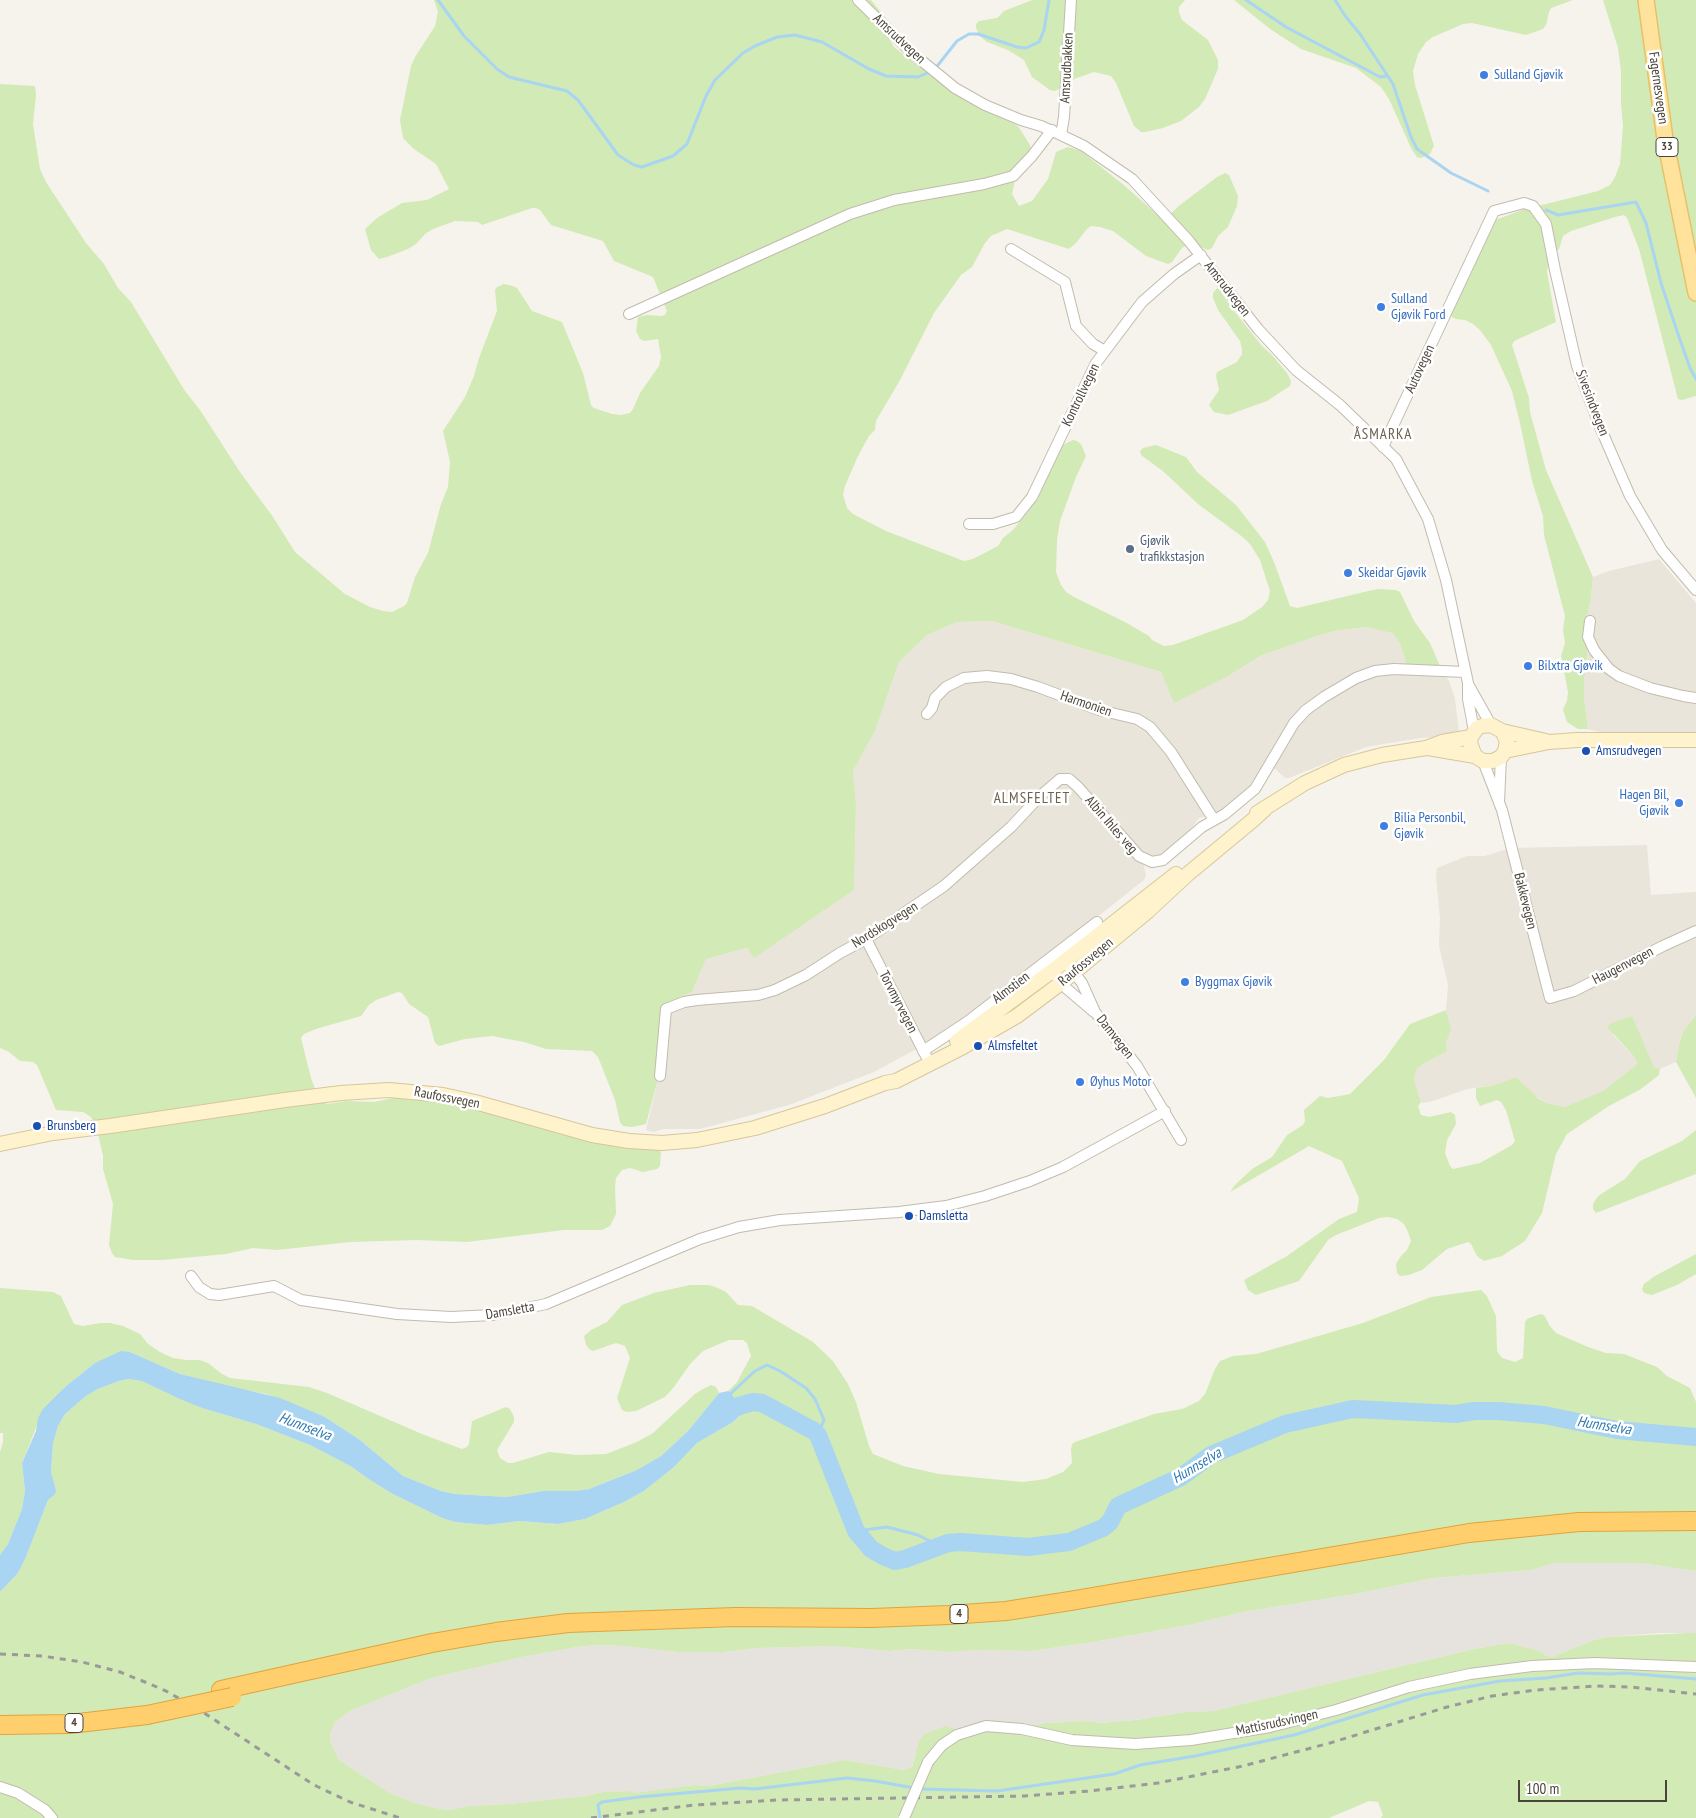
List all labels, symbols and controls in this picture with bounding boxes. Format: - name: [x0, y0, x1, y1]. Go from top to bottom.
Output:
- street label: Amsrudvegen: [869, 11, 929, 67]
- street label: Amsrudbakken: [1057, 32, 1077, 104]
- street label: Fagernesvegen: [1645, 51, 1671, 125]
- place label: Sulland Gjøvik: [1494, 67, 1563, 83]
- marker: Sulland Gjøvik: [1478, 69, 1490, 81]
- road number: 33: [1656, 138, 1678, 156]
- street label: Amsrudvegen: [1200, 258, 1254, 320]
- place label: Sulland Gjøvik Ford: [1391, 291, 1445, 324]
- marker: Sulland Gjøvik Ford: [1375, 301, 1387, 313]
- street label: Autovegen: [1402, 342, 1438, 396]
- street label: Kontrollvegen: [1059, 361, 1103, 429]
- street label: Sivesindvegen: [1572, 368, 1612, 438]
- district label: ÅSMARKA: [1353, 426, 1413, 444]
- place label: Gjøvik trafikkstasjon: [1140, 533, 1204, 566]
- marker: Gjøvik trafikkstasjon: [1124, 543, 1136, 555]
- place label: Skeidar Gjøvik: [1358, 565, 1426, 581]
- marker: Skeidar Gjøvik: [1342, 567, 1354, 579]
- place label: Bilxtra Gjøvik: [1538, 658, 1603, 674]
- marker: Bilxtra Gjøvik: [1522, 660, 1534, 672]
- street label: Harmonien: [1058, 687, 1114, 721]
- place label: Amsrudvegen: [1596, 743, 1662, 759]
- marker: Amsrudvegen: [1580, 745, 1592, 757]
- place label: Hagen Bil, Gjøvik: [1619, 787, 1669, 820]
- district label: ALMSFELTET: [993, 790, 1071, 808]
- street label: Albin Ihles veg: [1081, 793, 1141, 857]
- marker: Hagen Bil, Gjøvik: [1673, 797, 1685, 809]
- place label: Bilia Personbil, Gjøvik: [1394, 810, 1466, 842]
- marker: Bilia Personbil, Gjøvik: [1378, 820, 1390, 832]
- street label: Bakkevegen: [1510, 871, 1540, 931]
- street label: Nordskogvegen: [849, 898, 921, 952]
- street label: Raufossvegen: [1055, 934, 1117, 990]
- street label: Haugenvegen: [1590, 943, 1656, 989]
- street label: Torvmyrvegen: [875, 968, 921, 1036]
- street label: Almstien: [989, 968, 1033, 1008]
- place label: Byggmax Gjøvik: [1195, 974, 1272, 990]
- marker: Byggmax Gjøvik: [1179, 976, 1191, 988]
- street label: Damvegen: [1093, 1012, 1137, 1062]
- place label: Almsfeltet: [988, 1038, 1038, 1054]
- marker: Almsfeltet: [972, 1040, 984, 1052]
- place label: Øyhus Motor: [1090, 1074, 1151, 1090]
- marker: Øyhus Motor: [1074, 1076, 1086, 1088]
- street label: Raufossvegen: [413, 1083, 481, 1113]
- place label: Brunsberg: [47, 1118, 96, 1134]
- marker: Brunsberg: [31, 1120, 43, 1132]
- place label: Damsletta: [919, 1208, 968, 1224]
- marker: Damsletta: [903, 1210, 915, 1222]
- street label: Damsletta: [484, 1298, 536, 1324]
- water label: Hunnselva: [276, 1409, 334, 1445]
- water label: Hunnselva: [1576, 1413, 1632, 1439]
- water label: Hunnselva: [1169, 1444, 1225, 1488]
- road number: 4: [950, 1605, 968, 1624]
- street label: Mattisrudsvingen: [1235, 1706, 1319, 1740]
- road number: 4: [65, 1714, 83, 1732]
- scale bar: [1521, 1770, 1670, 1802]
- text: 100 m: [1526, 1779, 1559, 1798]

